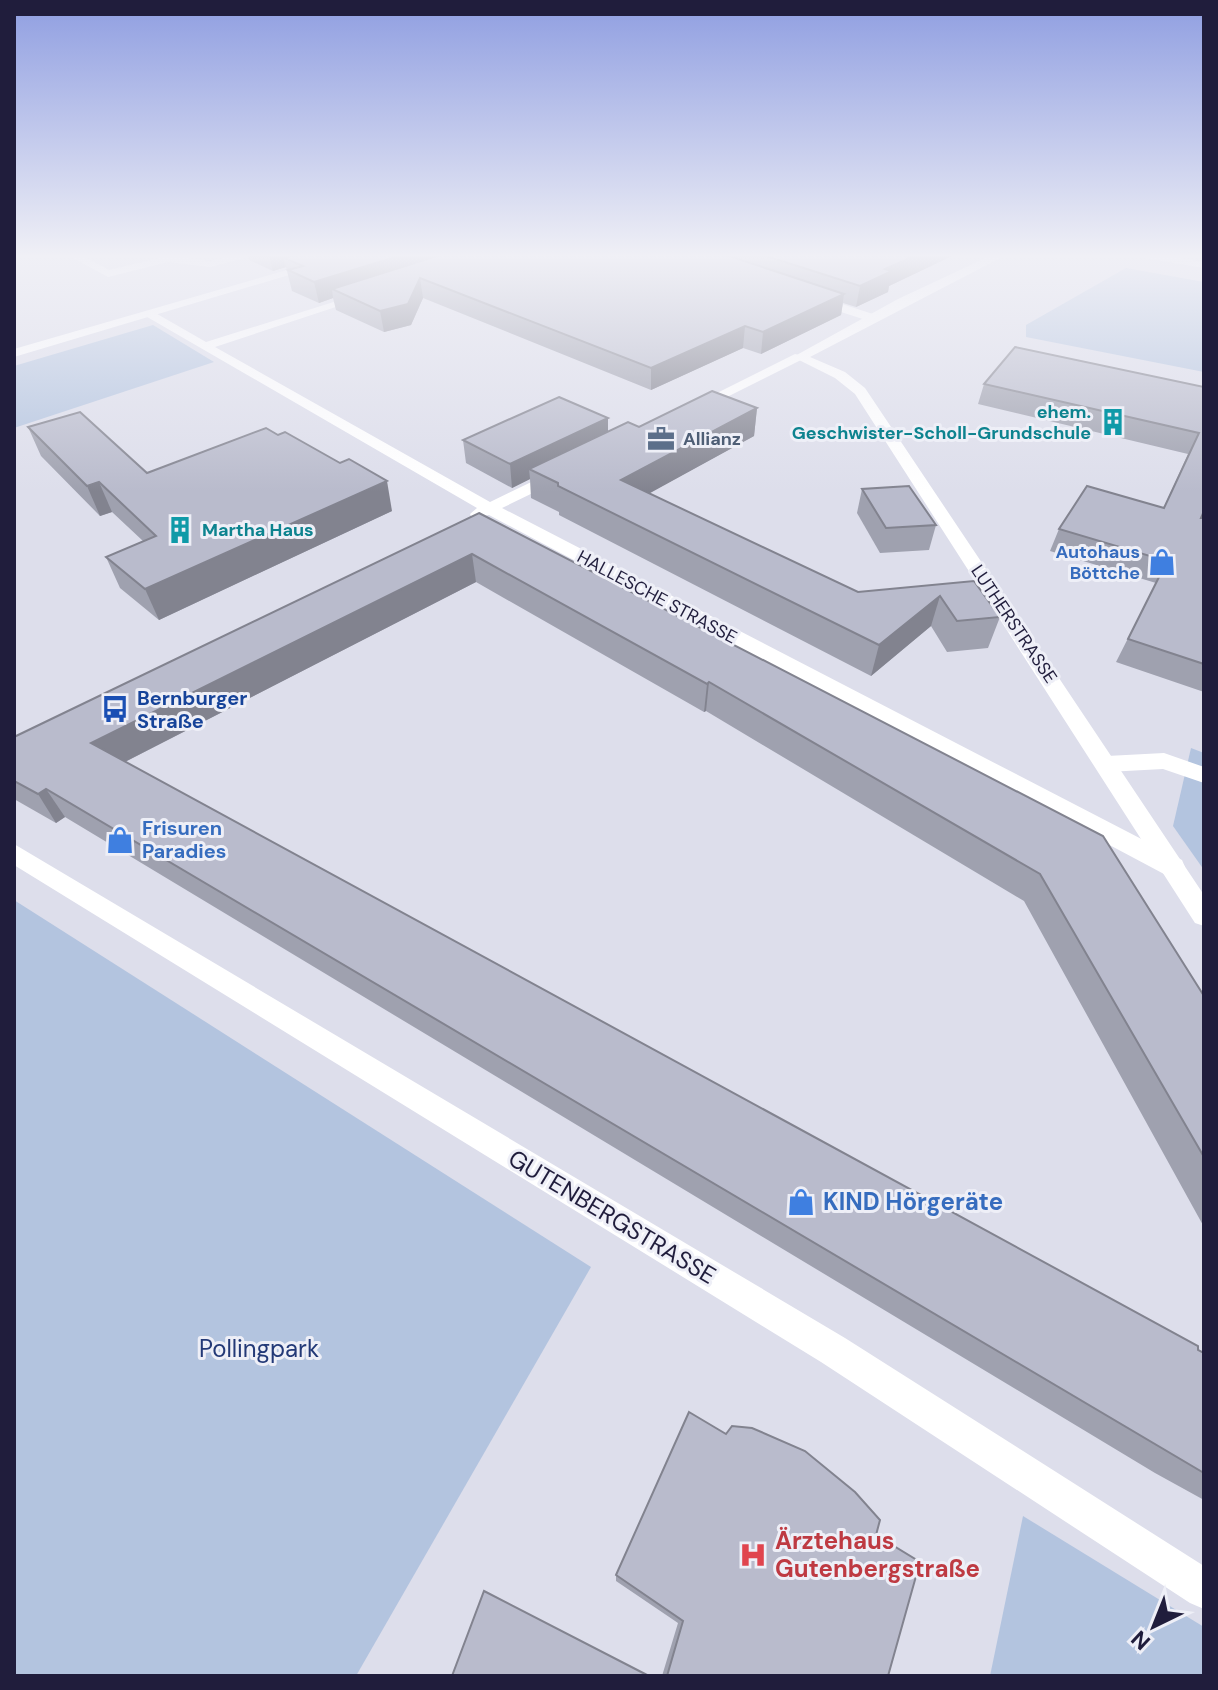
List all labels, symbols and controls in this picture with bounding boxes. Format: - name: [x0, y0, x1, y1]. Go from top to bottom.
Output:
- place label: ehem. Geschwister-Scholl-Grundschule: [792, 400, 1091, 445]
- building icon: ehem. Geschwister-Scholl-Grundschule: [1098, 407, 1128, 437]
- office icon: Allianz: [646, 424, 676, 454]
- place label: Allianz: [683, 427, 741, 451]
- building icon: Martha Haus: [165, 515, 195, 545]
- place label: Martha Haus: [202, 518, 314, 542]
- place label: Autohaus Böttche: [1055, 540, 1140, 585]
- street label: HALLESCHE STRASSE: [573, 545, 741, 649]
- shop icon: Autohaus Böttche: [1147, 547, 1177, 577]
- street label: LUTHERSTRASSE: [965, 560, 1063, 688]
- place label: Bernburger Straße: [137, 685, 247, 734]
- bus stop icon: Bernburger Straße: [100, 694, 130, 724]
- place label: Frisuren Paradies: [142, 815, 227, 864]
- shop icon: Frisuren Paradies: [105, 825, 135, 855]
- street label: GUTENBERGSTRASSE: [503, 1142, 722, 1291]
- place label: KIND Hörgeräte: [823, 1186, 1003, 1217]
- shop icon: KIND Hörgeräte: [786, 1187, 816, 1217]
- park label: Pollingpark: [199, 1333, 319, 1364]
- place label: Ärztehaus Gutenbergstraße: [775, 1525, 980, 1584]
- hospital icon: Ärztehaus Gutenbergstraße: [738, 1540, 768, 1570]
- north arrow: [1114, 1586, 1194, 1666]
- text: N: [1125, 1624, 1156, 1656]

